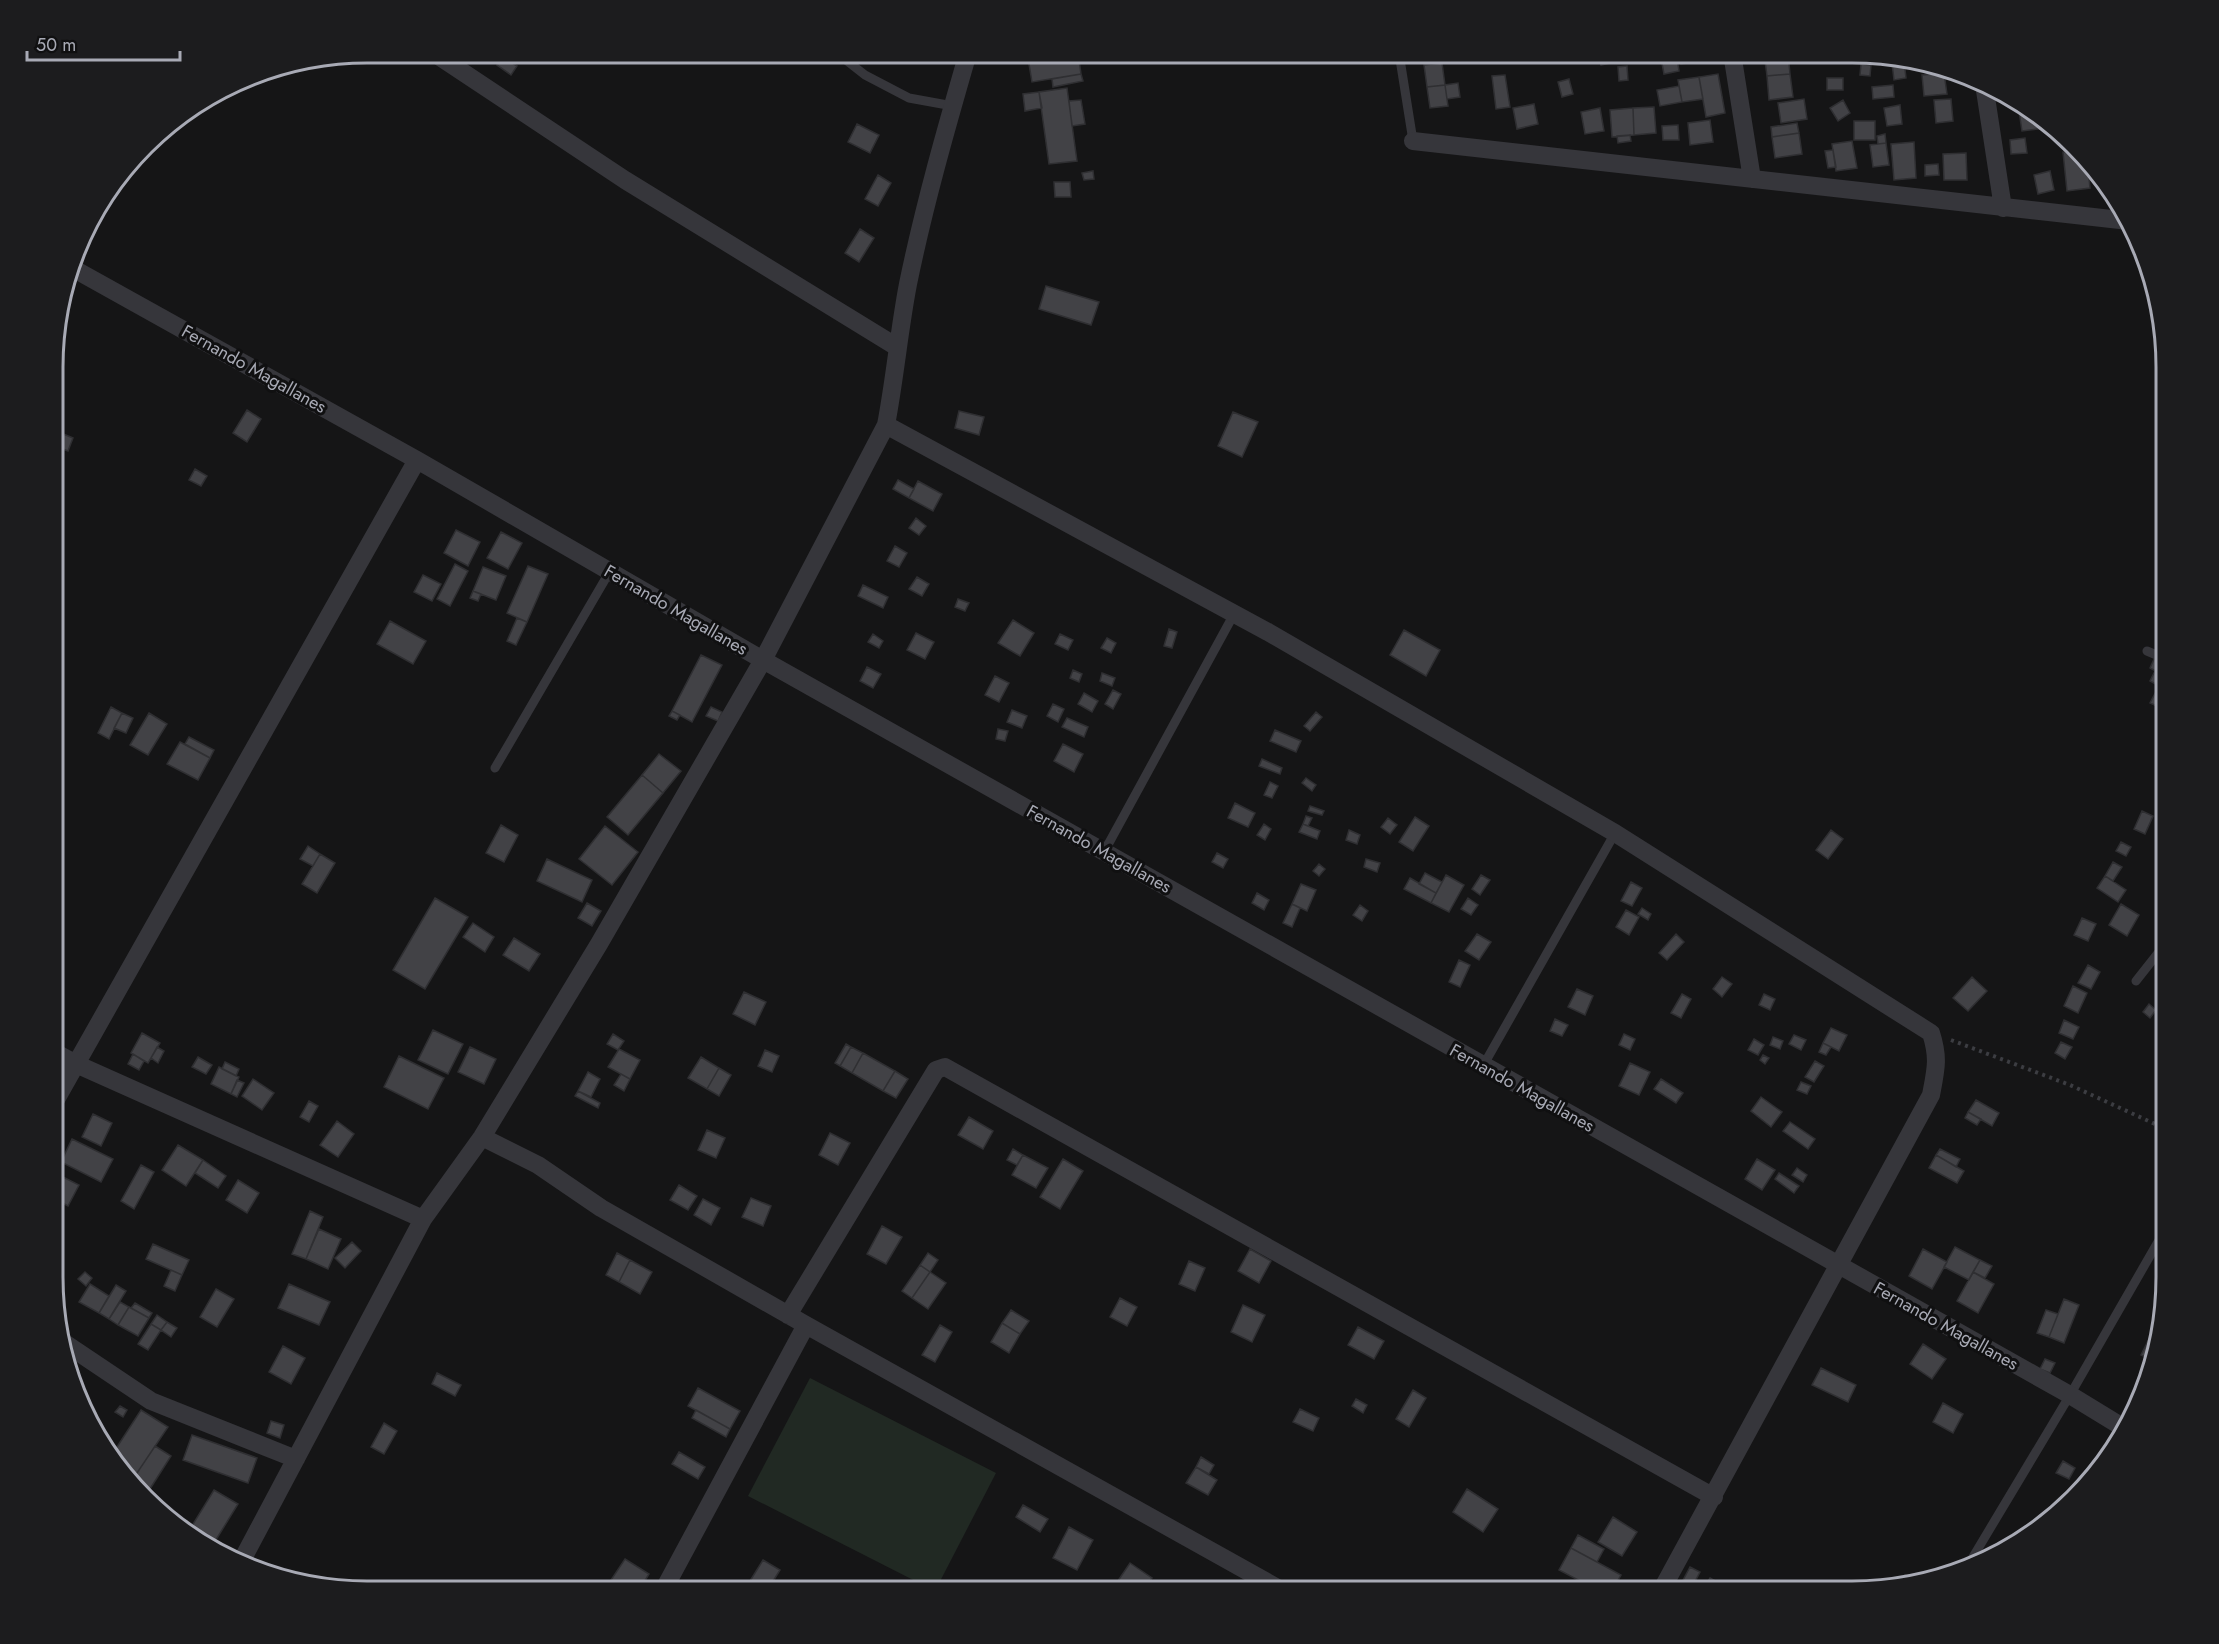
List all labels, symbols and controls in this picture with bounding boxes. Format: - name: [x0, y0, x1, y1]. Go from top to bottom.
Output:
- scale bar: [27, 24, 180, 62]
- text: 50 m: [36, 32, 76, 58]
- street label: Fernando Magallanes: [177, 318, 331, 420]
- street label: Fernando Magallanes: [599, 558, 753, 662]
- street label: Fernando Magallanes: [1022, 798, 1176, 900]
- street label: Fernando Magallanes: [1445, 1037, 1599, 1139]
- street label: Fernando Magallanes: [1869, 1275, 2023, 1377]

